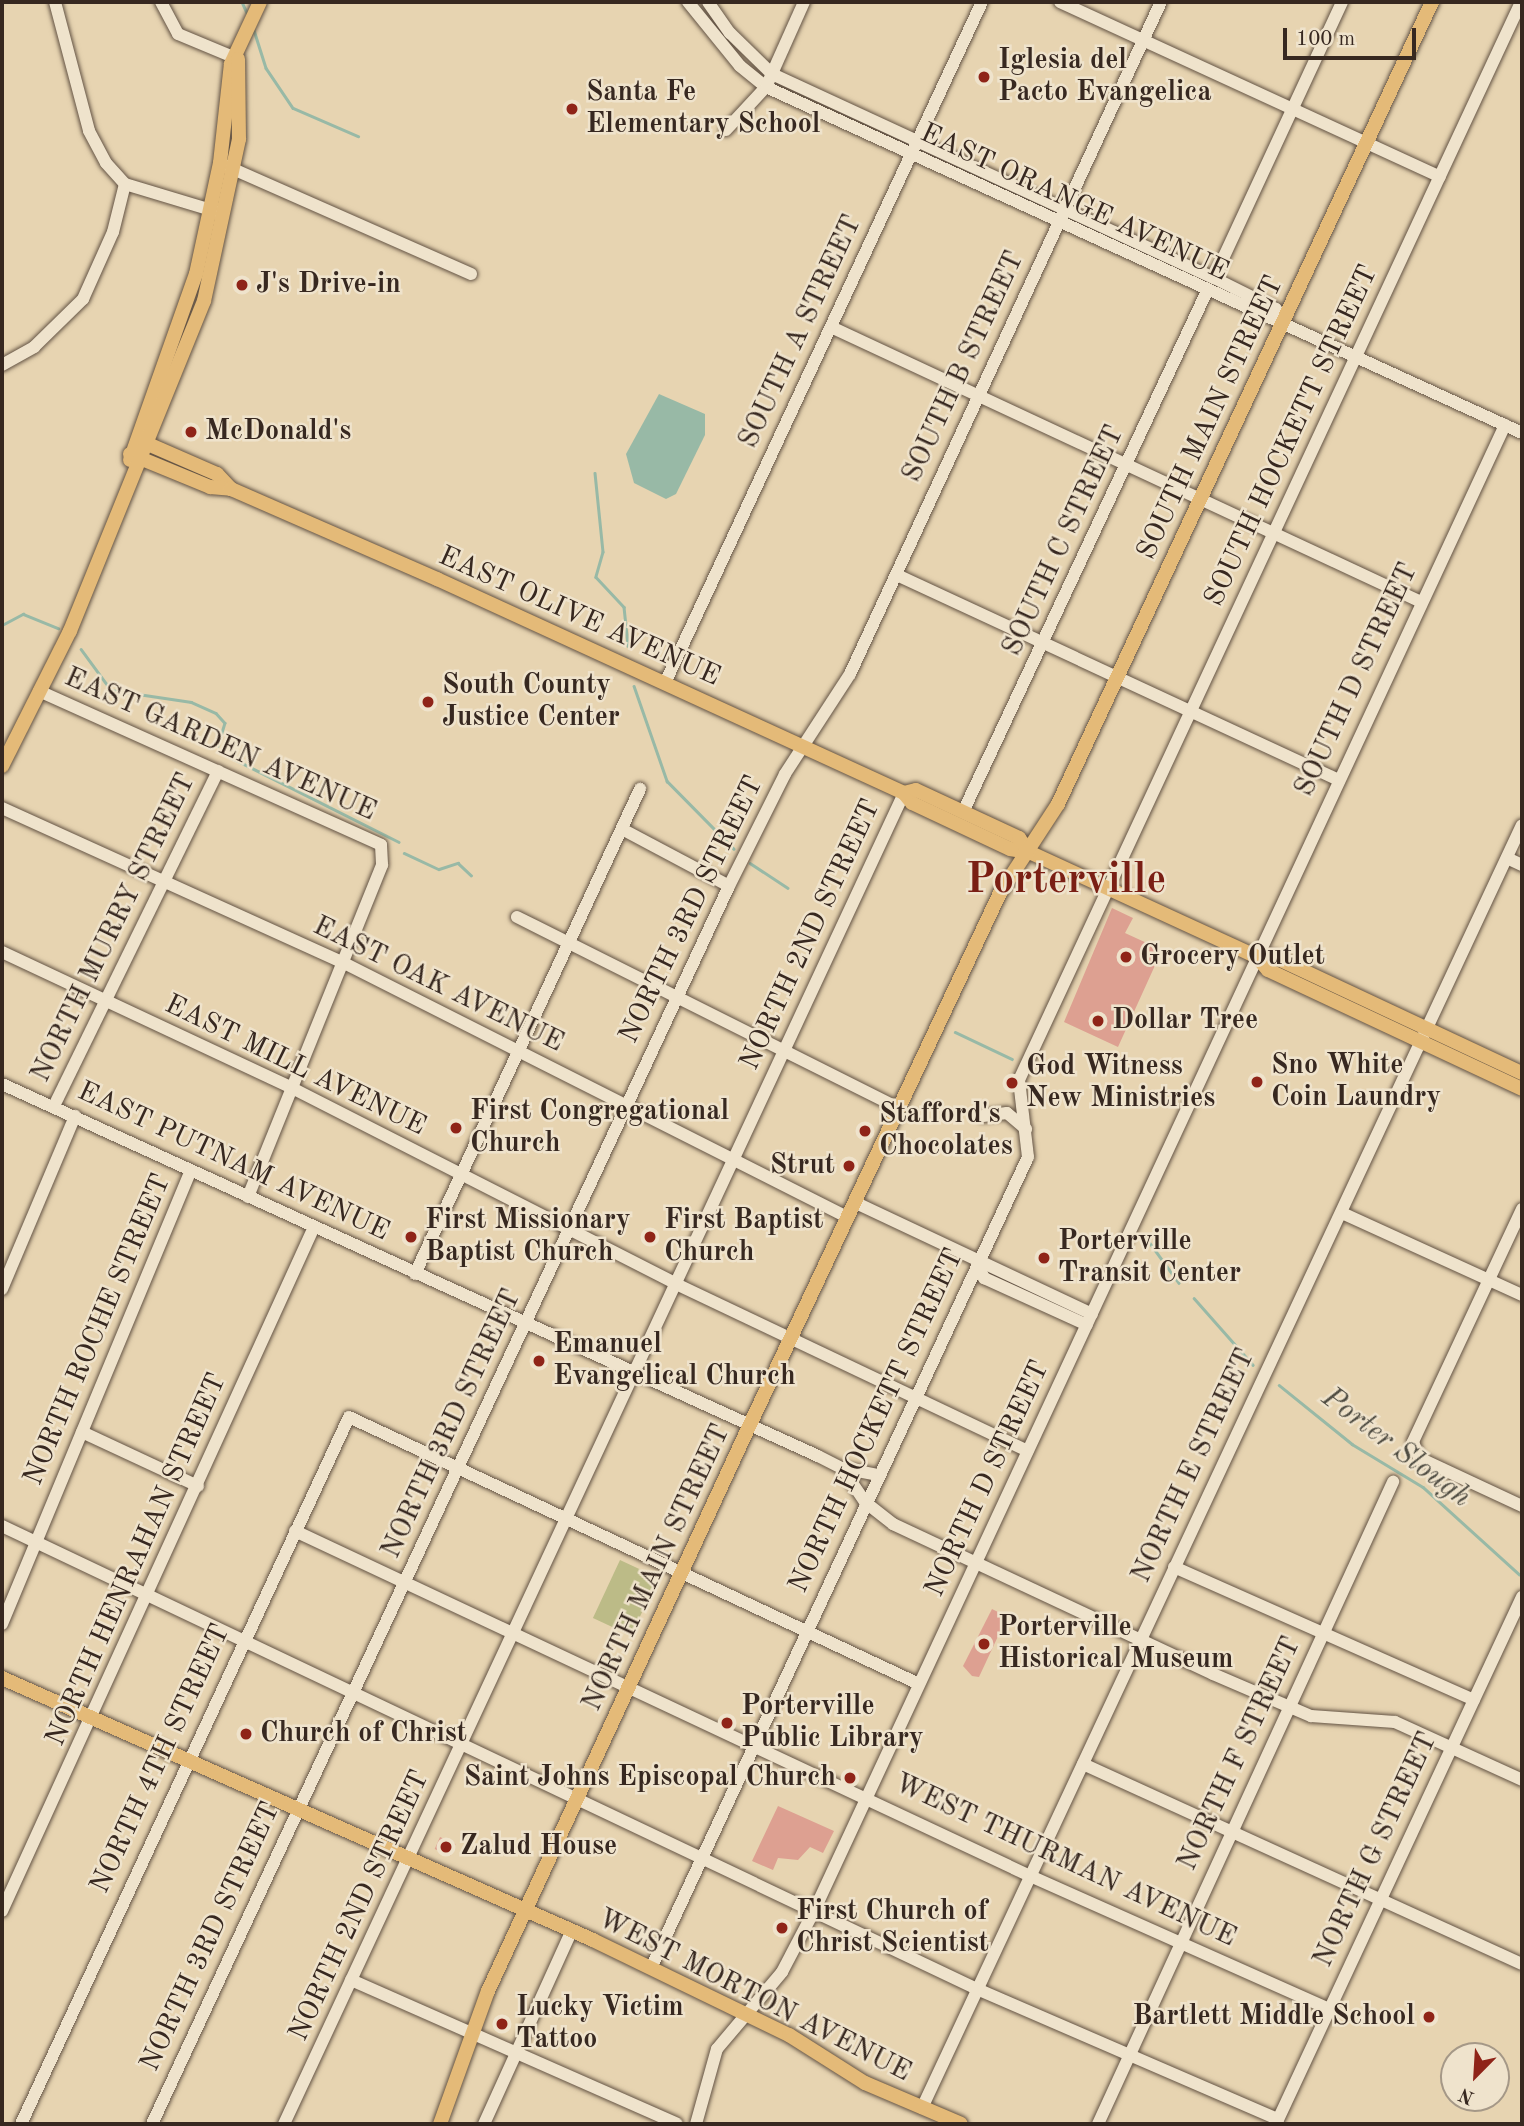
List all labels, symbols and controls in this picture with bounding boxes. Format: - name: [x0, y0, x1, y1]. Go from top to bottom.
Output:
- scale bar: [1286, 14, 1419, 58]
- text: 100 m: [1296, 29, 1355, 50]
- place label: Iglesia del Pacto Evangelica: [998, 44, 1212, 110]
- marker: Iglesia del Pacto Evangelica: [976, 69, 992, 85]
- place label: Santa Fe Elementary School: [586, 76, 820, 142]
- marker: Santa Fe Elementary School: [564, 101, 580, 117]
- street label: EAST ORANGE AVENUE: [915, 117, 1233, 289]
- street label: SOUTH A STREET: [732, 210, 870, 454]
- street label: SOUTH B STREET: [896, 246, 1032, 488]
- street label: SOUTH HOCKETT STREET: [1198, 260, 1386, 612]
- place label: J's Drive-in: [256, 268, 401, 302]
- street label: SOUTH MAIN STREET: [1130, 271, 1292, 565]
- marker: J's Drive-in: [234, 277, 250, 293]
- place label: McDonald's: [205, 415, 351, 449]
- street label: SOUTH C STREET: [996, 420, 1132, 662]
- marker: McDonald's: [183, 424, 199, 440]
- street label: EAST OLIVE AVENUE: [433, 540, 725, 694]
- street label: SOUTH D STREET: [1288, 558, 1426, 802]
- street label: EAST GARDEN AVENUE: [59, 661, 381, 829]
- place label: South County Justice Center: [442, 669, 620, 735]
- marker: South County Justice Center: [420, 694, 436, 710]
- street label: NORTH MURRY STREET: [24, 768, 204, 1088]
- street label: NORTH 3RD STREET: [613, 771, 771, 1049]
- street label: NORTH 2ND STREET: [734, 794, 888, 1076]
- district label: Porterville: [966, 856, 1166, 906]
- street label: EAST OAK AVENUE: [307, 910, 569, 1060]
- place label: Grocery Outlet: [1140, 940, 1325, 974]
- marker: Grocery Outlet: [1118, 949, 1134, 965]
- street label: EAST MILL AVENUE: [159, 988, 431, 1144]
- place label: Dollar Tree: [1112, 1004, 1258, 1038]
- marker: Dollar Tree: [1090, 1013, 1106, 1029]
- place label: Sno White Coin Laundry: [1271, 1049, 1441, 1115]
- place label: God Witness New Ministries: [1026, 1050, 1215, 1116]
- marker: Sno White Coin Laundry: [1249, 1074, 1265, 1090]
- street label: EAST PUTNAM AVENUE: [72, 1075, 394, 1249]
- marker: God Witness New Ministries: [1004, 1075, 1020, 1091]
- place label: First Congregational Church: [470, 1095, 729, 1161]
- place label: Stafford's Chocolates: [879, 1098, 1013, 1164]
- marker: First Congregational Church: [448, 1120, 464, 1136]
- marker: Stafford's Chocolates: [857, 1123, 873, 1139]
- place label: Strut: [770, 1149, 835, 1183]
- marker: Strut: [841, 1158, 857, 1174]
- street label: NORTH ROCHE STREET: [17, 1169, 179, 1491]
- place label: First Missionary Baptist Church: [425, 1204, 631, 1270]
- place label: First Baptist Church: [664, 1204, 823, 1270]
- place label: Porterville Transit Center: [1058, 1225, 1241, 1291]
- marker: First Missionary Baptist Church: [403, 1229, 419, 1245]
- marker: First Baptist Church: [642, 1229, 658, 1245]
- street label: NORTH HOCKETT STREET: [782, 1244, 972, 1598]
- marker: Porterville Transit Center: [1036, 1250, 1052, 1266]
- street label: NORTH 3RD STREET: [375, 1284, 529, 1564]
- place label: Emanuel Evangelical Church: [553, 1328, 796, 1394]
- street label: NORTH E STREET: [1125, 1344, 1263, 1588]
- marker: Emanuel Evangelical Church: [531, 1353, 547, 1369]
- street label: NORTH D STREET: [919, 1356, 1057, 1602]
- street label: NORTH HENRAHAN STREET: [39, 1368, 235, 1752]
- water label: Porter Slough: [1314, 1380, 1478, 1516]
- street label: NORTH MAIN STREET: [576, 1419, 738, 1717]
- place label: Porterville Historical Museum: [998, 1611, 1233, 1677]
- street label: NORTH 4TH STREET: [84, 1619, 238, 1899]
- street label: NORTH F STREET: [1171, 1632, 1309, 1876]
- marker: Porterville Historical Museum: [976, 1636, 992, 1652]
- place label: Porterville Public Library: [741, 1690, 924, 1756]
- marker: Porterville Public Library: [719, 1715, 735, 1731]
- place label: Church of Christ: [260, 1717, 467, 1751]
- marker: Church of Christ: [238, 1726, 254, 1742]
- street label: NORTH G STREET: [1307, 1727, 1445, 1973]
- place label: Saint Johns Episcopal Church: [464, 1761, 836, 1795]
- street label: NORTH 2ND STREET: [283, 1765, 437, 2047]
- street label: WEST THURMAN AVENUE: [889, 1767, 1241, 1955]
- marker: Saint Johns Episcopal Church: [842, 1770, 858, 1786]
- street label: NORTH 3RD STREET: [134, 1797, 288, 2077]
- place label: Zalud House: [460, 1830, 617, 1864]
- marker: Zalud House: [438, 1839, 454, 1855]
- place label: First Church of Christ Scientist: [796, 1895, 989, 1961]
- street label: WEST MORTON AVENUE: [592, 1902, 916, 2090]
- marker: First Church of Christ Scientist: [774, 1920, 790, 1936]
- place label: Lucky Victim Tattoo: [516, 1991, 684, 2057]
- place label: Bartlett Middle School: [1132, 2000, 1415, 2034]
- marker: Bartlett Middle School: [1421, 2009, 1437, 2025]
- marker: Lucky Victim Tattoo: [494, 2016, 510, 2032]
- north arrow: [1440, 2042, 1510, 2112]
- text: N: [1457, 2083, 1478, 2106]

